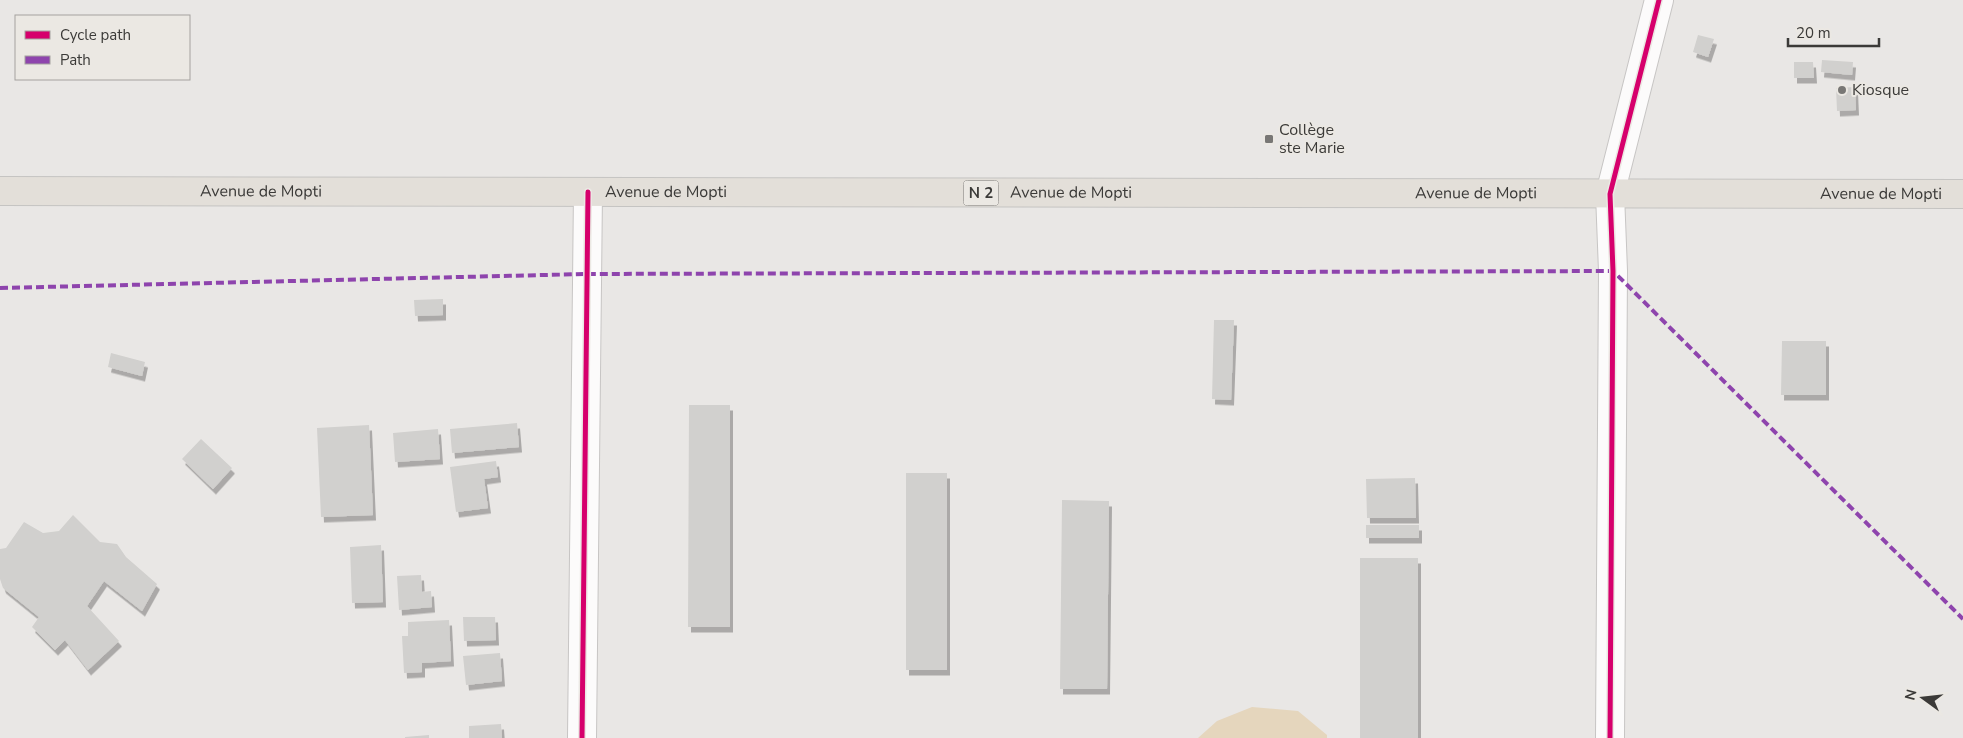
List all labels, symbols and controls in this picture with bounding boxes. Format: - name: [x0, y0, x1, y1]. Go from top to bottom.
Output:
- legend: [15, 15, 190, 80]
- scale bar: [1788, 15, 1879, 47]
- text: 20 m: [1796, 23, 1831, 43]
- text: Cycle path: [60, 25, 131, 45]
- text: Path: [60, 50, 91, 70]
- place label: Kiosque: [1852, 79, 1909, 101]
- marker: Kiosque: [1836, 84, 1848, 96]
- place label: Collège ste Marie: [1279, 119, 1345, 159]
- marker: Collège ste Marie: [1263, 133, 1275, 145]
- street label: Avenue de Mopti: [200, 180, 322, 202]
- road number: N 2: [964, 180, 998, 206]
- street label: Avenue de Mopti: [605, 181, 727, 203]
- street label: Avenue de Mopti: [1010, 182, 1132, 204]
- street label: Avenue de Mopti: [1415, 182, 1537, 204]
- street label: Avenue de Mopti: [1820, 183, 1942, 205]
- north arrow: [1898, 673, 1948, 723]
- text: N: [1900, 687, 1921, 702]

